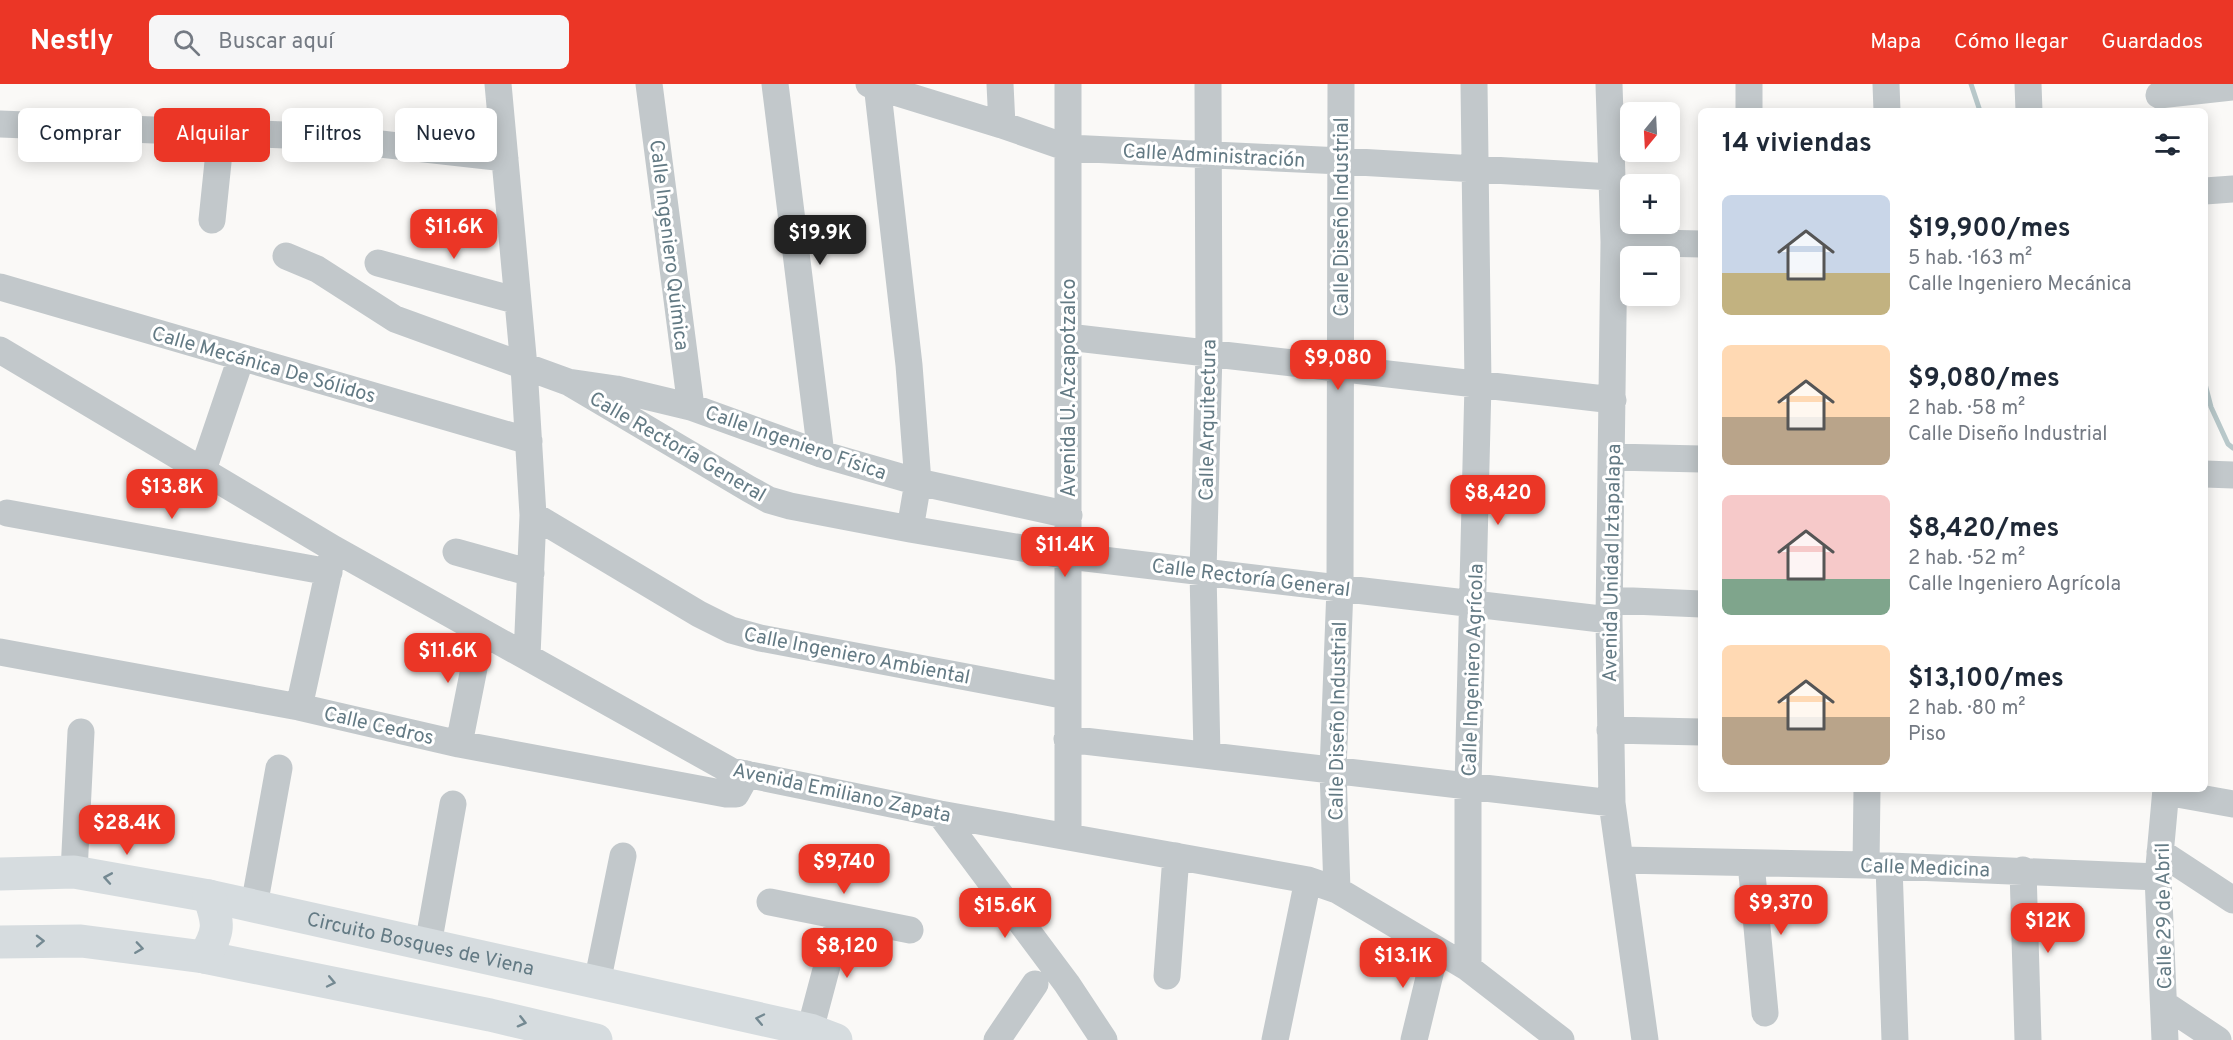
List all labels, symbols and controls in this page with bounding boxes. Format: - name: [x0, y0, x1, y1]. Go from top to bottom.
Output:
- search box: [149, 15, 569, 69]
- text: Nestly: [30, 24, 113, 60]
- icon: search: [170, 26, 203, 59]
- text: Buscar aquí: [218, 29, 334, 56]
- text: Mapa: [1870, 29, 1921, 56]
- text: Cómo llegar: [1954, 29, 2068, 56]
- text: Guardados: [2101, 29, 2203, 56]
- north arrow: [1620, 102, 1680, 162]
- map controls: [1620, 102, 1680, 306]
- chip: Comprar: [18, 108, 142, 162]
- chip: Alquilar: [154, 108, 270, 162]
- chip: Filtros: [282, 108, 383, 162]
- chip: Nuevo: [395, 108, 497, 162]
- street label: Calle Diseño Industrial: [1330, 117, 1356, 317]
- text: 14 viviendas: [1722, 128, 1872, 161]
- icon: filters: [2151, 128, 2184, 161]
- street label: Calle Ingeniero Química: [642, 138, 694, 352]
- street label: Calle Administración: [1122, 139, 1306, 175]
- button: +: [1620, 174, 1680, 234]
- pin: $11.6K: [405, 209, 503, 260]
- text: $19,900/mes: [1908, 213, 2070, 246]
- text: $11.6K: [424, 215, 484, 241]
- pin: $19.9K: [771, 215, 869, 266]
- icon: home: [1770, 219, 1842, 291]
- text: $19.9K: [788, 221, 852, 247]
- button: −: [1620, 246, 1680, 306]
- text: 5 hab. · 163 m²: [1908, 246, 2032, 272]
- text: Calle Ingeniero Mecánica: [1908, 272, 2132, 298]
- street label: Avenida U. Azcapotzalco: [1057, 278, 1083, 498]
- street label: Calle Mecánica De Sólidos: [148, 321, 379, 410]
- street label: Calle Arquitectura: [1195, 339, 1223, 501]
- pin: $9,080: [1289, 340, 1387, 391]
- text: $9,080: [1304, 346, 1372, 372]
- text: $9,080/mes: [1908, 363, 2060, 396]
- icon: home: [1770, 369, 1842, 441]
- street label: Calle Rectoría General: [584, 386, 770, 509]
- text: 2 hab. · 58 m²: [1908, 396, 2025, 422]
- street label: Calle Ingeniero Física: [701, 401, 890, 487]
- text: Calle Diseño Industrial: [1908, 422, 2108, 448]
- street label: Avenida Unidad Iztapalapa: [1598, 443, 1628, 683]
- pin: $13.8K: [123, 469, 221, 520]
- text: $13.8K: [140, 475, 204, 501]
- pin: $8,420: [1449, 475, 1547, 526]
- text: $8,420: [1464, 481, 1532, 507]
- text: $8,420/mes: [1908, 513, 2059, 546]
- icon: home: [1770, 519, 1842, 591]
- pin: $11.4K: [1016, 527, 1114, 578]
- text: $11.4K: [1035, 533, 1095, 559]
- text: 2 hab. · 52 m²: [1908, 546, 2025, 572]
- street label: Calle Rectoría General: [1150, 554, 1352, 604]
- street label: Calle Ingeniero Agrícola: [1457, 563, 1491, 777]
- text: Calle Ingeniero Agrícola: [1908, 572, 2121, 598]
- street label: Calle Diseño Industrial: [1324, 621, 1354, 821]
- street label: Calle Ingeniero Ambiental: [741, 622, 972, 692]
- pin: $11.6K: [399, 633, 497, 684]
- text: $11.6K: [418, 639, 478, 665]
- text: $13,100/mes: [1908, 663, 2064, 696]
- icon: home: [1770, 669, 1842, 741]
- text: 2 hab. · 80 m²: [1908, 696, 2026, 722]
- street label: Calle Cedros: [321, 702, 436, 752]
- text: Piso: [1908, 722, 1946, 748]
- street label: Avenida Emiliano Zapata: [730, 758, 953, 830]
- pin: $28.4K: [78, 805, 176, 856]
- text: $28.4K: [93, 811, 161, 837]
- street label: Calle 29 de Abril: [2151, 842, 2179, 990]
- pin: $9,740: [795, 844, 893, 895]
- text: $9,740: [813, 850, 875, 876]
- street label: Calle Medicina: [1860, 854, 1990, 884]
- one-way arrow: [103, 873, 113, 885]
- pin: $9,370: [1732, 885, 1830, 936]
- pin: $15.6K: [956, 888, 1054, 939]
- text: $9,370: [1749, 891, 1813, 917]
- text: $15.6K: [973, 894, 1037, 920]
- pin: $12K: [2012, 903, 2084, 954]
- street label: Circuito Bosques de Viena: [304, 907, 536, 983]
- text: $12K: [2025, 909, 2071, 935]
- pin: $8,120: [798, 928, 896, 979]
- text: $8,120: [816, 934, 878, 960]
- one-way arrow: [36, 935, 45, 948]
- pin: $13.1K: [1354, 938, 1452, 989]
- one-way arrow: [134, 942, 143, 954]
- text: $13.1K: [1374, 944, 1432, 970]
- one-way arrow: [325, 975, 335, 988]
- one-way arrow: [755, 1013, 765, 1026]
- one-way arrow: [516, 1015, 526, 1028]

